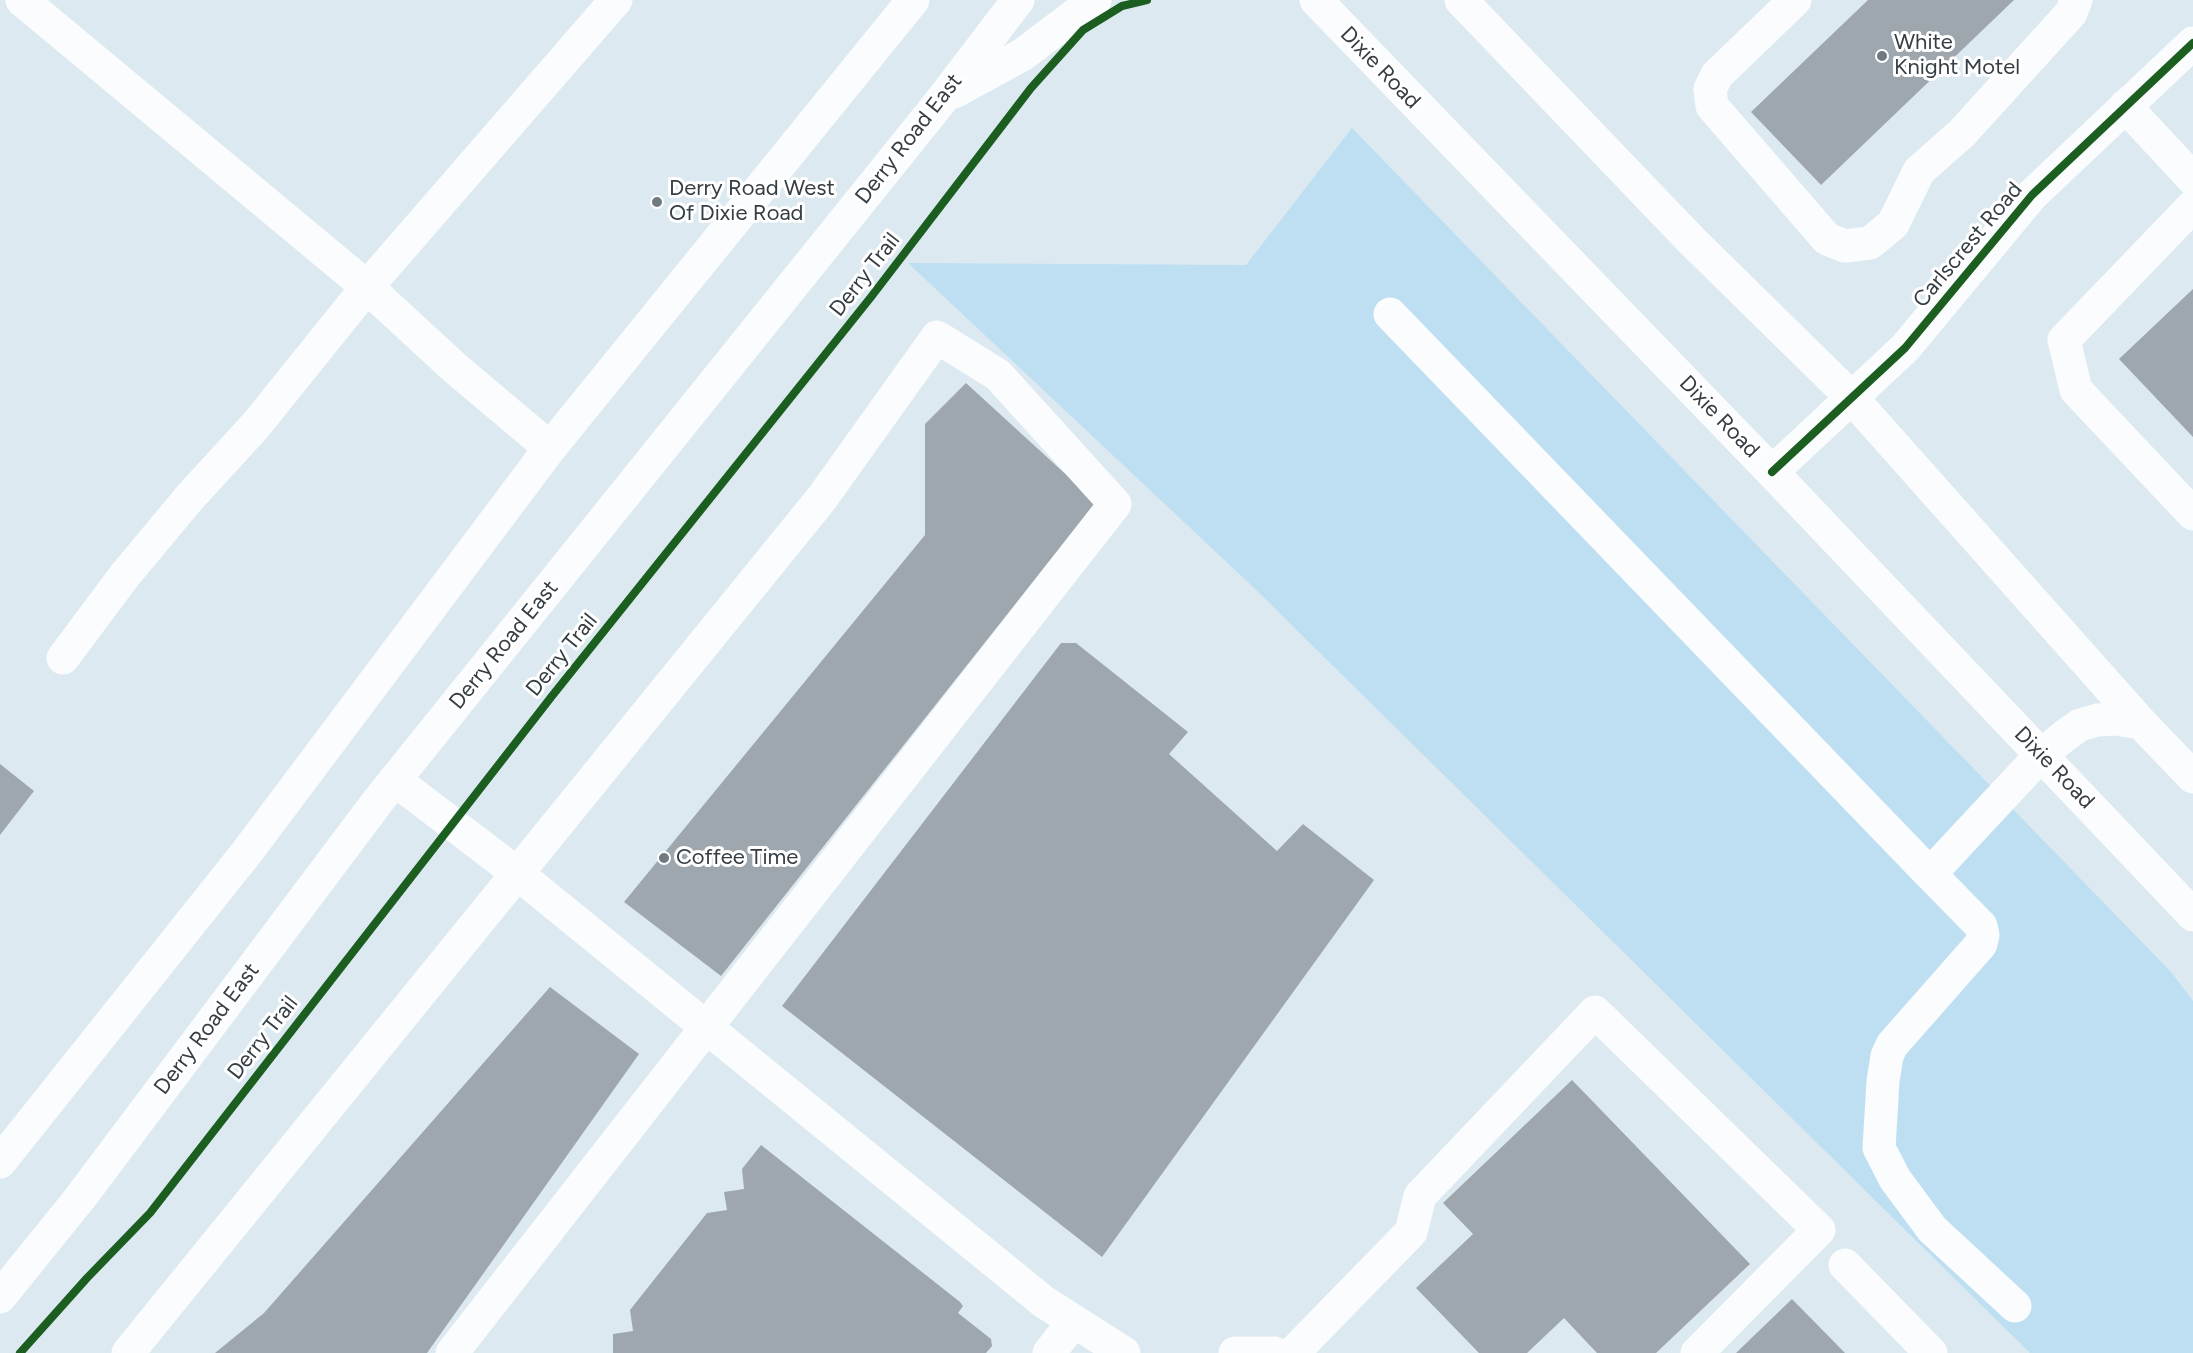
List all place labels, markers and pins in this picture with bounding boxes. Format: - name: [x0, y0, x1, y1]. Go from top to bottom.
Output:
- place label: White Knight Motel: [1894, 30, 2020, 82]
- marker: White Knight Motel: [1875, 49, 1889, 63]
- place label: Derry Road West Of Dixie Road: [669, 176, 835, 228]
- marker: Derry Road West Of Dixie Road: [650, 195, 664, 209]
- place label: Coffee Time: [676, 845, 798, 871]
- marker: Coffee Time: [657, 851, 671, 865]

